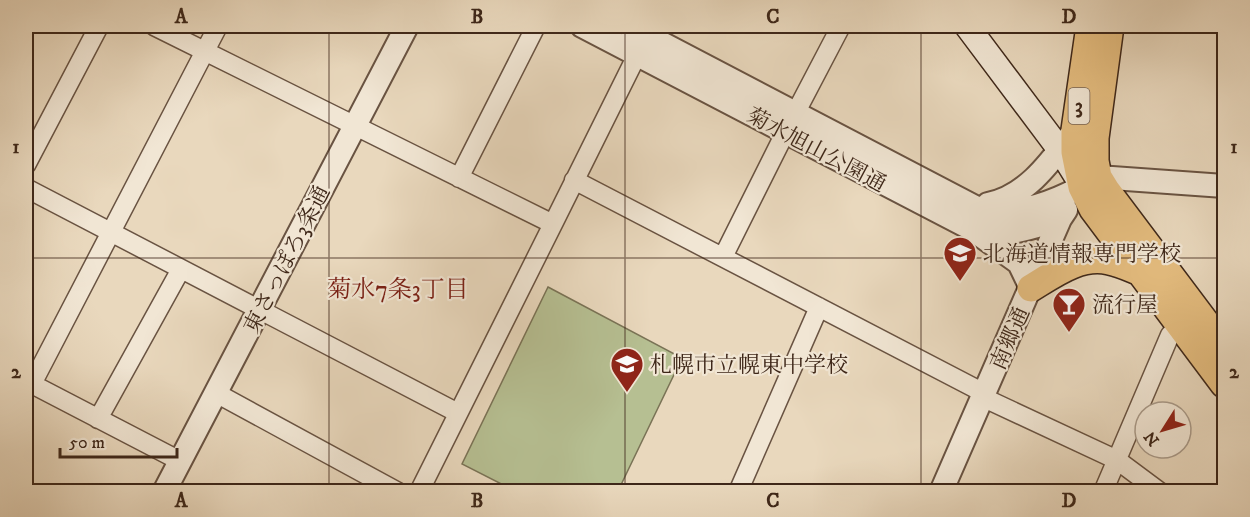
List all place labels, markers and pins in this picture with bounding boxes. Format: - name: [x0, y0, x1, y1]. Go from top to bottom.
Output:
- school or university icon: 北海道情報専門学校: [942, 235, 978, 282]
- place label: 北海道情報専門学校: [983, 241, 1181, 268]
- bar icon: 流行屋: [1051, 286, 1087, 333]
- place label: 流行屋: [1092, 292, 1158, 319]
- school or university icon: 札幌市立幌東中学校: [609, 346, 645, 393]
- place label: 札幌市立幌東中学校: [650, 352, 848, 379]

